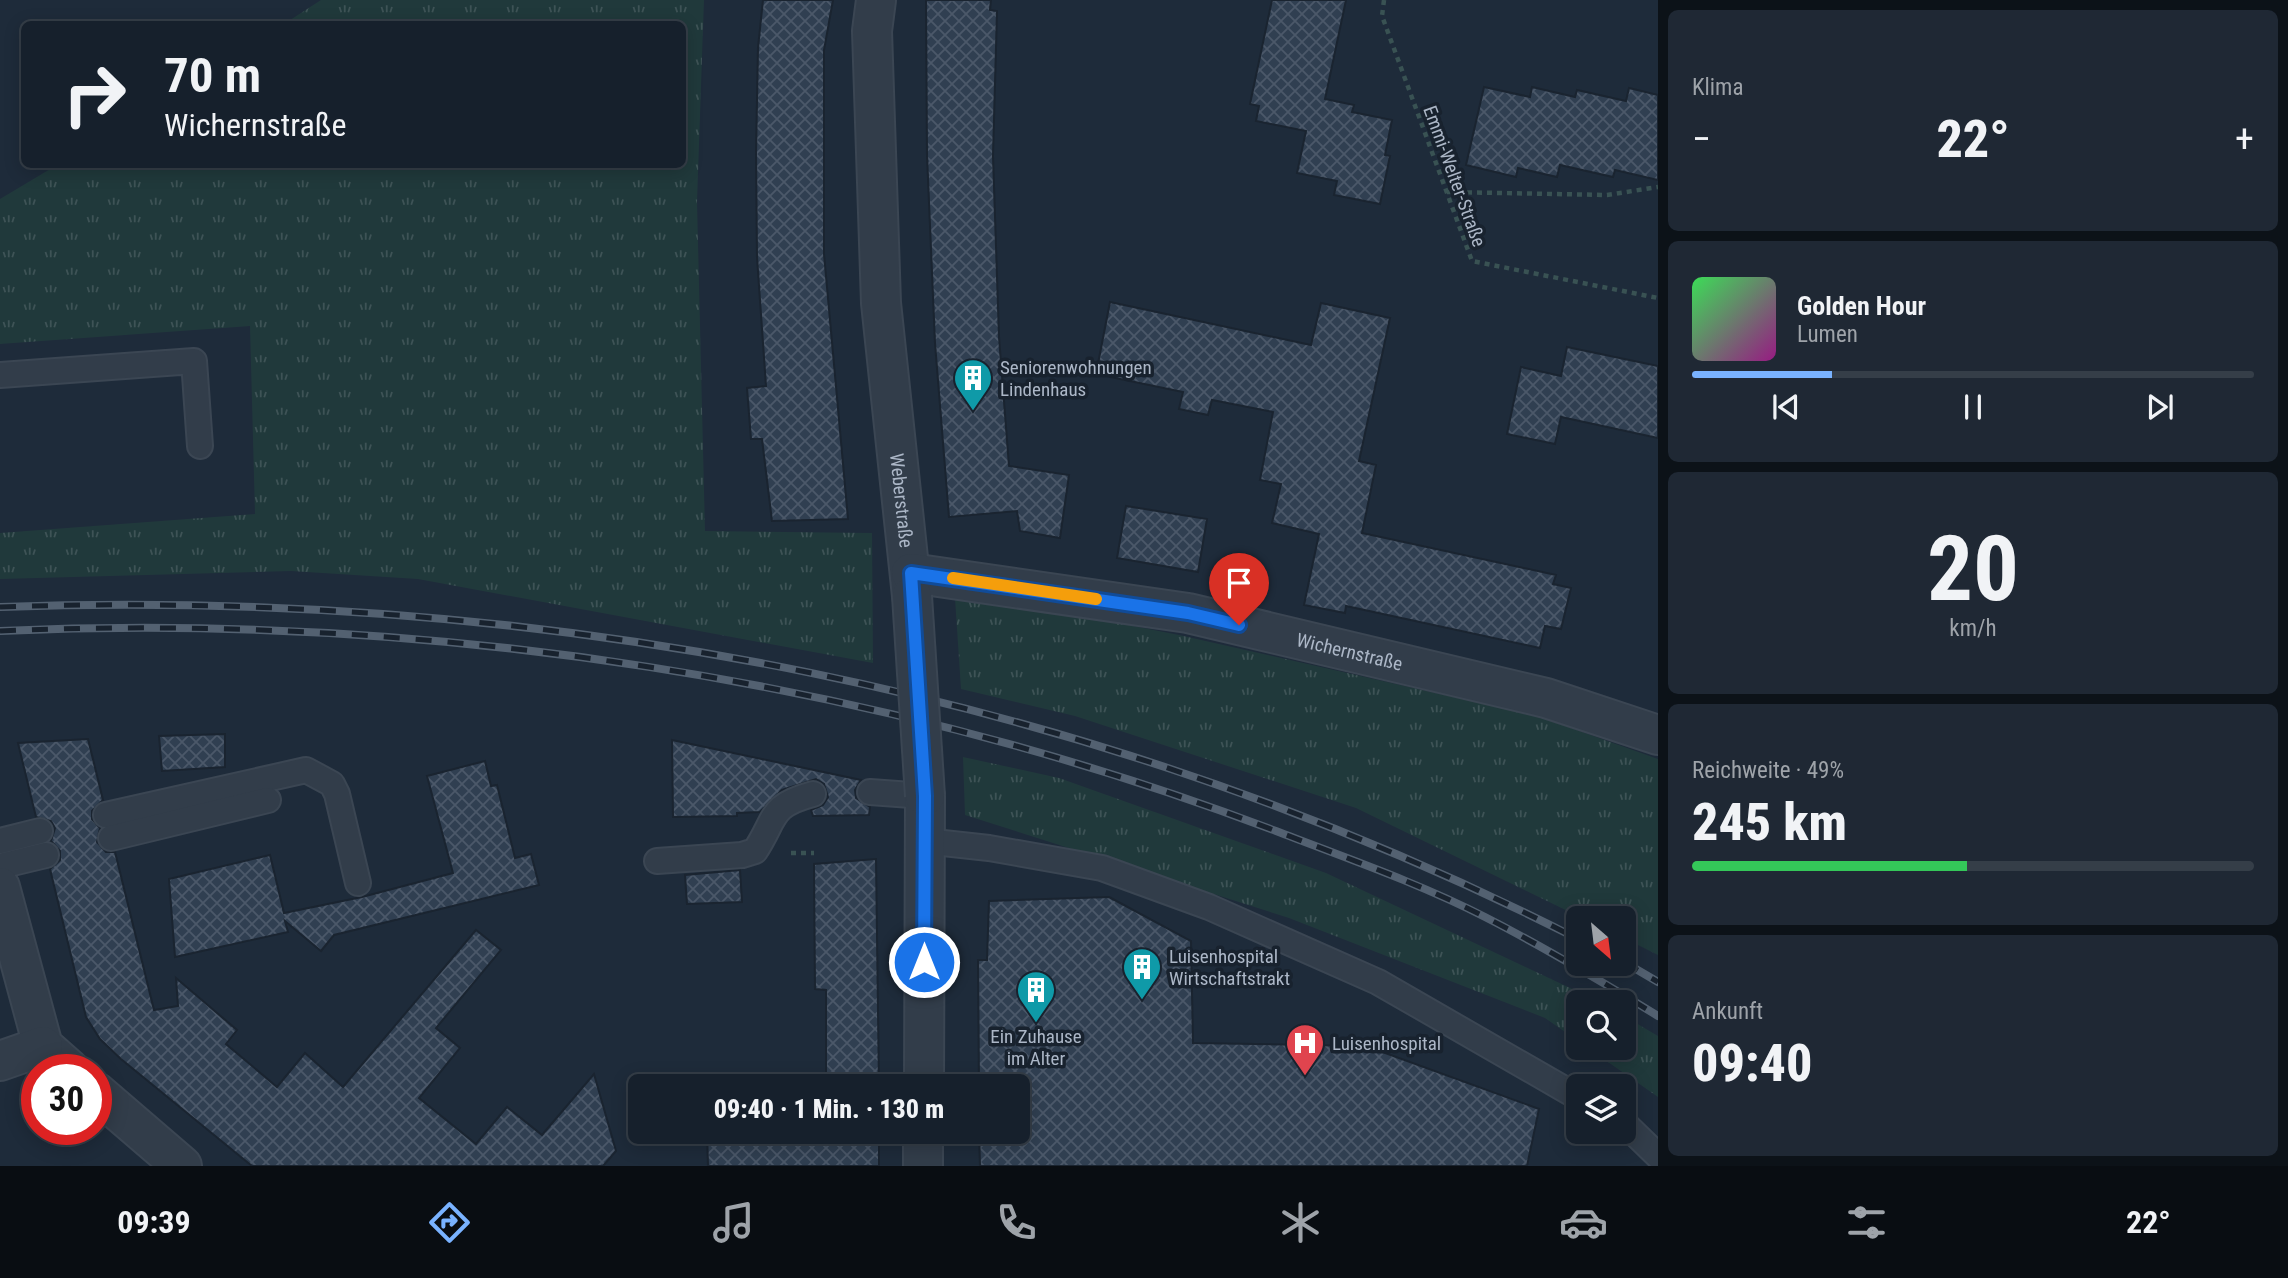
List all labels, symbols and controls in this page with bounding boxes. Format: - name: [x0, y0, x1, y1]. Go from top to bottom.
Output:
- text: 70 m: [164, 47, 261, 104]
- icon: right: [49, 49, 140, 140]
- text: Klima: [1692, 74, 1743, 101]
- street label: Emmi-Welter-Straße: [1418, 102, 1491, 250]
- text: Wichernstraße: [164, 106, 346, 144]
- text: 22°: [1936, 109, 2010, 170]
- text: −: [1692, 117, 1711, 161]
- text: +: [2235, 117, 2254, 161]
- text: Golden Hour: [1797, 291, 1926, 321]
- text: Lumen: [1797, 321, 1858, 348]
- place label: Seniorenwohnungen Lindenhaus: [1000, 356, 1152, 401]
- building icon: Seniorenwohnungen Lindenhaus: [952, 357, 994, 412]
- icon: previous: [1767, 388, 1805, 426]
- icon: pause: [1954, 388, 1992, 426]
- icon: next: [2141, 388, 2179, 426]
- street label: Weberstraße: [885, 452, 918, 549]
- text: 20: [1927, 516, 2019, 622]
- pin: [1209, 553, 1269, 625]
- icon: arrive: [1220, 564, 1258, 602]
- text: km/h: [1949, 615, 1997, 642]
- street label: Wichernstraße: [1294, 628, 1405, 676]
- text: Reichweite · 49%: [1692, 757, 1844, 784]
- text: 245 km: [1692, 792, 1847, 853]
- north arrow: [1566, 906, 1636, 976]
- map controls: [1566, 906, 1636, 1144]
- position arrow: [887, 925, 961, 999]
- place label: Luisenhospital Wirtschaftstrakt: [1169, 945, 1290, 990]
- building icon: Luisenhospital Wirtschaftstrakt: [1121, 946, 1163, 1001]
- building icon: Ein Zuhause im Alter: [1015, 969, 1057, 1024]
- button: search: [1566, 990, 1636, 1060]
- text: Ankunft: [1692, 998, 1763, 1025]
- hospital icon: Luisenhospital: [1284, 1022, 1326, 1077]
- place label: Ein Zuhause im Alter: [990, 1025, 1082, 1070]
- place label: Luisenhospital: [1332, 1032, 1441, 1055]
- text: 09:40: [1692, 1033, 1812, 1094]
- speed limit sign: 30: [21, 1054, 112, 1145]
- button: layers: [1566, 1074, 1636, 1144]
- text: 09:40 · 1 Min. · 130 m: [714, 1094, 944, 1124]
- icon: directions: [425, 1198, 474, 1247]
- icon: music: [709, 1198, 758, 1247]
- icon: phone: [992, 1198, 1041, 1247]
- icon: climate: [1276, 1198, 1325, 1247]
- icon: car: [1559, 1198, 1608, 1247]
- icon: filters: [1842, 1198, 1891, 1247]
- text: 09:39: [117, 1203, 191, 1241]
- text: 22°: [2126, 1203, 2171, 1241]

